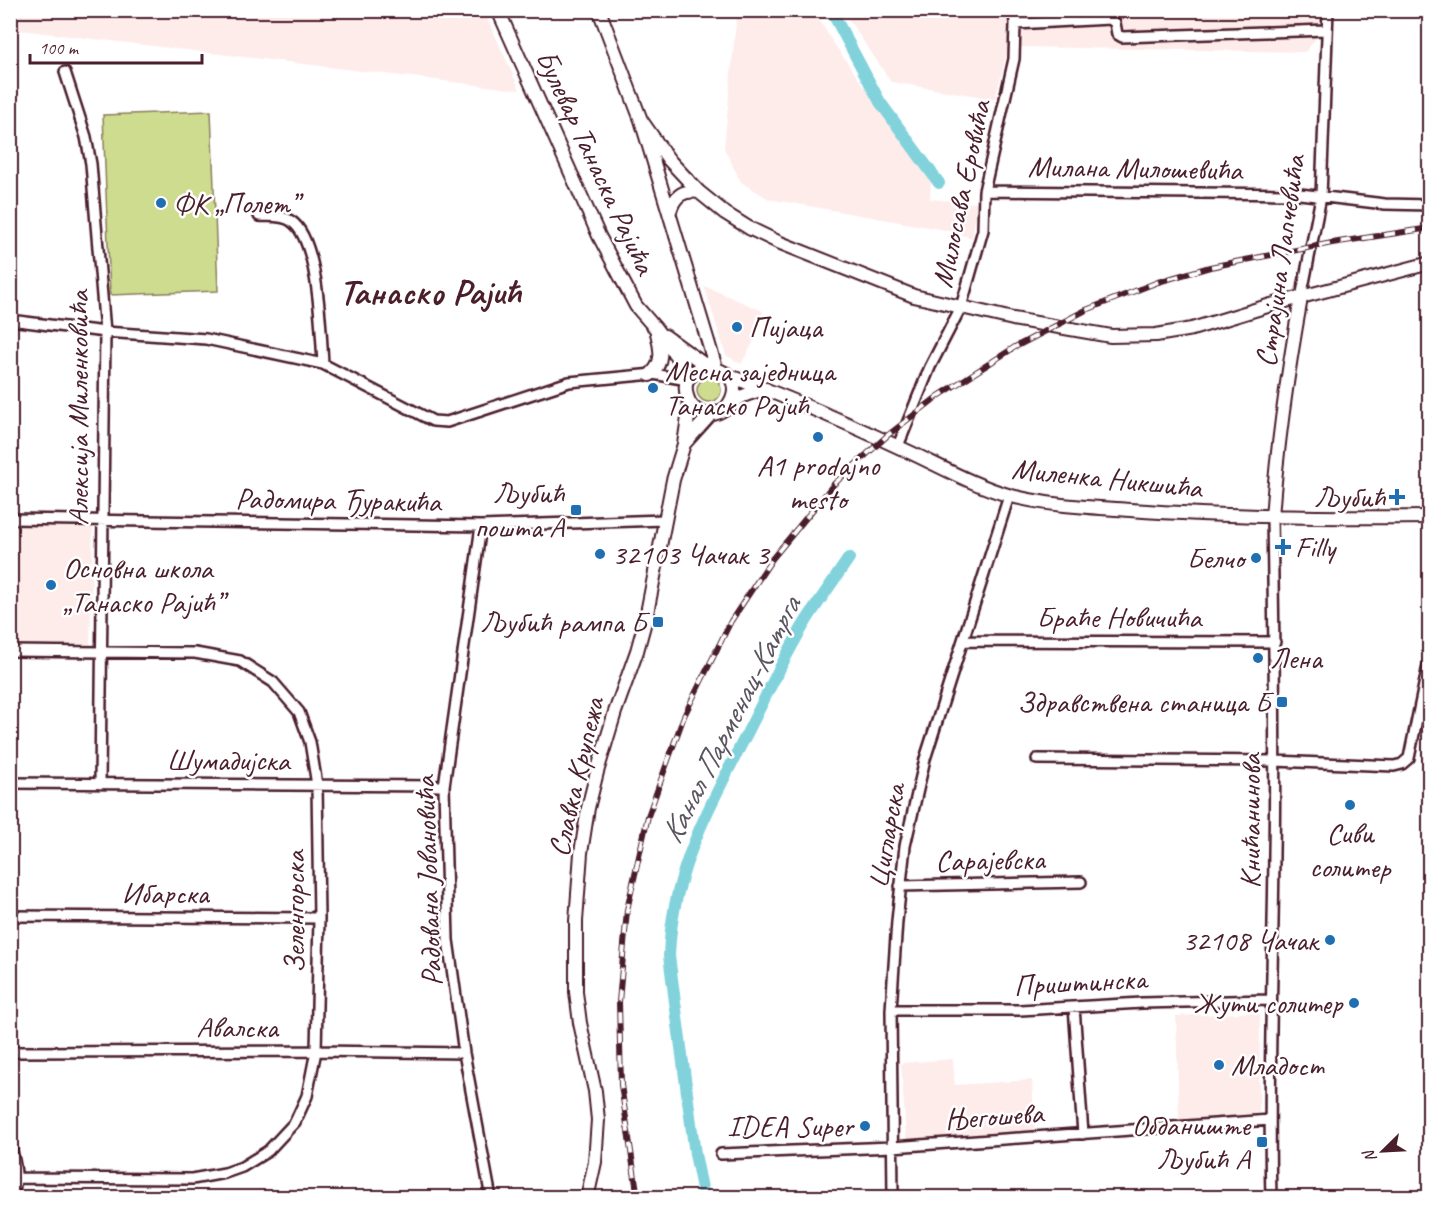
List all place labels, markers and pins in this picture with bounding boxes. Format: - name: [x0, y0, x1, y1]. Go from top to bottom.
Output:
- place label: ФК „Полет”: [173, 184, 305, 222]
- marker: ФК „Полет”: [154, 196, 168, 210]
- place label: Пијаца: [749, 308, 824, 346]
- marker: Пијаца: [730, 320, 744, 334]
- place label: Месна заједница Танаско Рајић: [665, 352, 837, 424]
- marker: Месна заједница Танаско Рајић: [646, 381, 660, 395]
- marker: A1 prodajno mesto: [811, 430, 825, 444]
- place label: A1 prodajno mesto: [757, 446, 881, 518]
- place label: Љубић пошта А: [474, 474, 566, 546]
- place label: Љубић: [1314, 478, 1387, 516]
- marker: Љубић: [1390, 490, 1404, 504]
- marker: Љубић пошта А: [569, 503, 583, 517]
- place label: Filly: [1295, 528, 1338, 566]
- place label: 32103 Чачак 3: [612, 535, 771, 573]
- place label: Белчо: [1187, 539, 1247, 577]
- marker: Filly: [1276, 540, 1290, 554]
- marker: 32103 Чачак 3: [593, 547, 607, 561]
- place label: Основна школа „Танаско Рајић”: [63, 549, 229, 621]
- marker: Белчо: [1249, 551, 1263, 565]
- marker: Основна школа „Танаско Рајић”: [44, 578, 58, 592]
- place label: Љубић рампа Б: [480, 603, 651, 641]
- marker: Љубић рампа Б: [651, 615, 665, 629]
- place label: Лена: [1270, 639, 1324, 677]
- marker: Лена: [1251, 651, 1265, 665]
- place label: Здравствена станица Б: [1017, 683, 1275, 721]
- marker: Здравствена станица Б: [1275, 695, 1289, 709]
- marker: Сиви солитер: [1343, 798, 1357, 812]
- place label: Сиви солитер: [1310, 814, 1392, 886]
- place label: 32108 Чачак: [1182, 921, 1320, 959]
- marker: 32108 Чачак: [1323, 933, 1337, 947]
- place label: Жути солитер: [1194, 984, 1344, 1022]
- marker: Жути солитер: [1347, 996, 1361, 1010]
- place label: Младост: [1231, 1046, 1326, 1084]
- marker: Младост: [1212, 1058, 1226, 1072]
- place label: Обданиште Љубић А: [1132, 1106, 1252, 1178]
- place label: IDEA Super: [727, 1107, 855, 1145]
- marker: IDEA Super: [858, 1119, 872, 1133]
- marker: Обданиште Љубић А: [1255, 1135, 1269, 1149]

